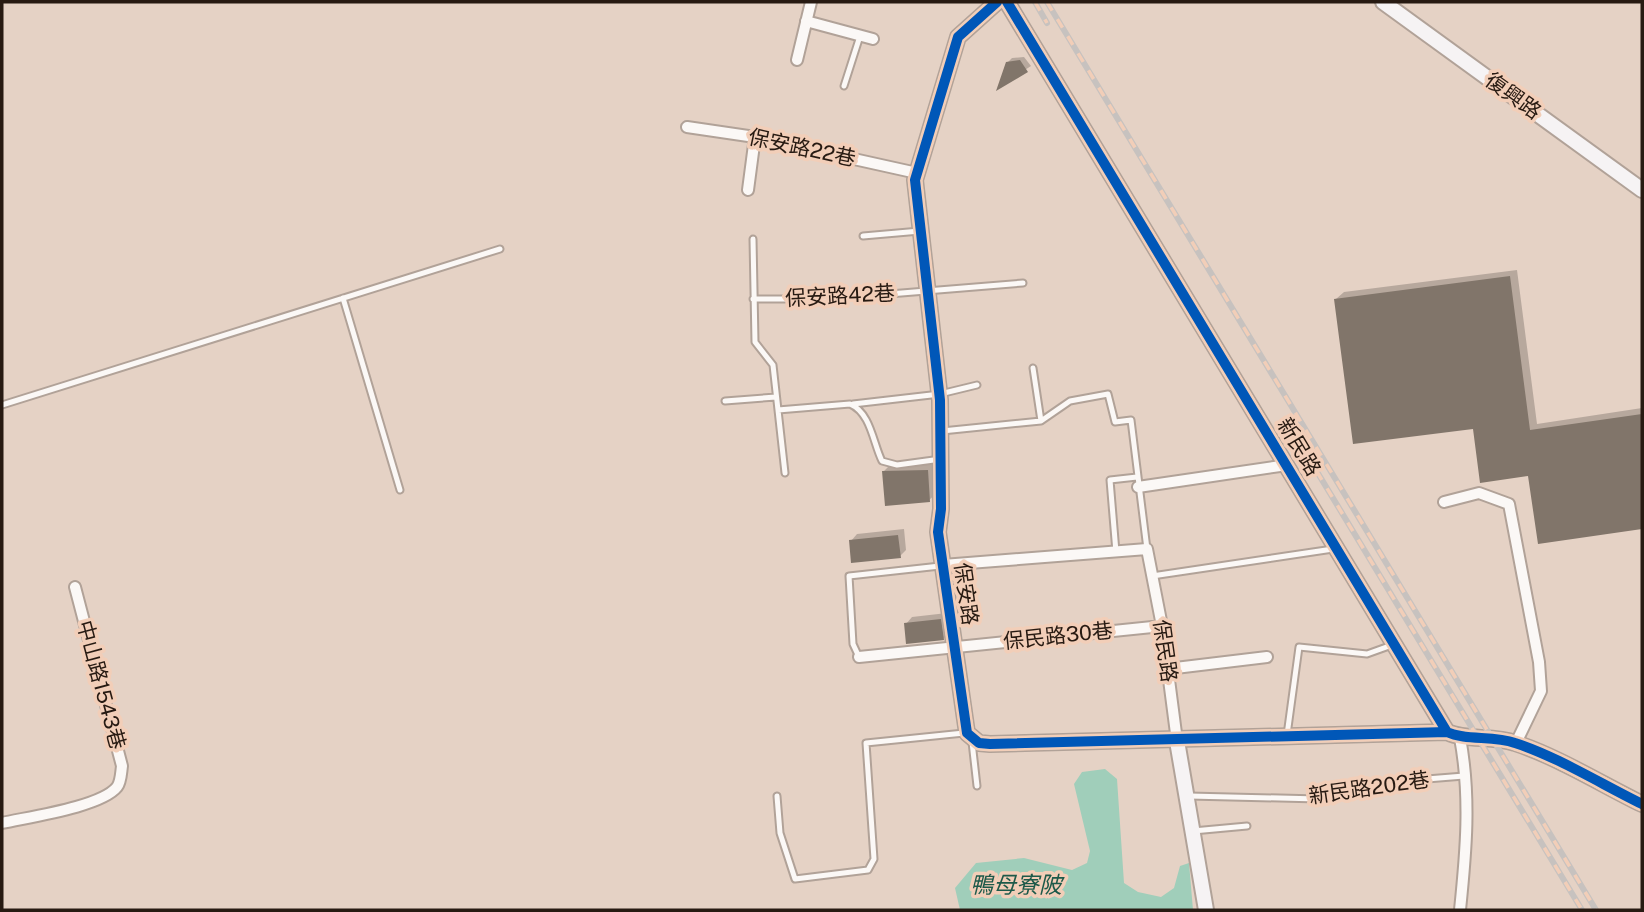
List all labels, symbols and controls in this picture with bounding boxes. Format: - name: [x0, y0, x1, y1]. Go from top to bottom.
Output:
- street label: 復興路: [1480, 67, 1546, 124]
- street label: 保安路22巷: [746, 124, 858, 171]
- street label: 保安路42巷: [785, 280, 895, 311]
- street label: 新民路: [1272, 413, 1326, 480]
- street label: 保安路: [950, 561, 983, 627]
- street label: 保民路30巷: [1002, 617, 1114, 654]
- street label: 中山路1543巷: [72, 618, 131, 752]
- street label: 保民路: [1149, 618, 1182, 684]
- street label: 新民路202巷: [1307, 767, 1431, 808]
- water label: 鴨母寮陂: [970, 871, 1065, 898]

